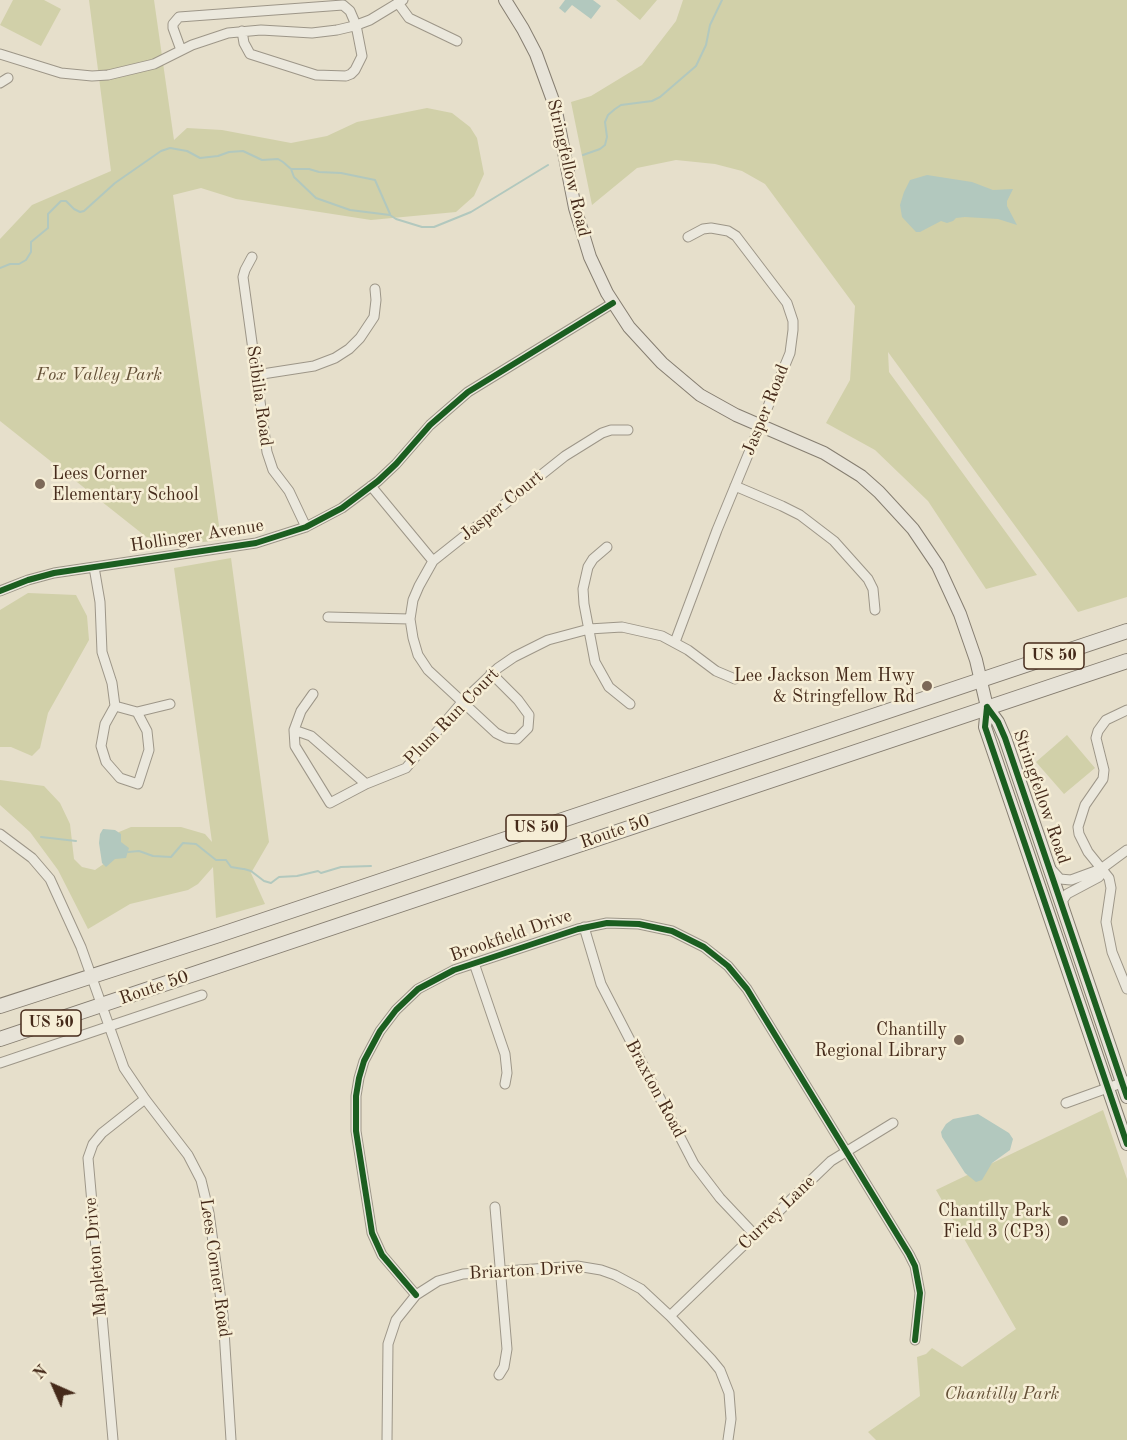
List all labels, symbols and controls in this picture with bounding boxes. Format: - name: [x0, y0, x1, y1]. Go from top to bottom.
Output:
- street label: Stringfellow Road: [542, 97, 594, 239]
- street label: Scibilia Road: [241, 344, 277, 448]
- street label: Jasper Road: [738, 361, 794, 459]
- park label: Fox Valley Park: [36, 364, 162, 386]
- place label: Lees Corner Elementary School: [52, 463, 199, 506]
- street label: Jasper Court: [456, 466, 548, 546]
- marker: Lees Corner Elementary School: [33, 477, 47, 491]
- street label: Hollinger Avenue: [129, 515, 265, 557]
- road number: US 50: [1024, 643, 1084, 669]
- street label: Plum Run Court: [400, 664, 504, 770]
- place label: Lee Jackson Mem Hwy & Stringfellow Rd: [734, 665, 915, 708]
- marker: Lee Jackson Mem Hwy & Stringfellow Rd: [920, 679, 934, 693]
- street label: Stringfellow Road: [1008, 727, 1074, 867]
- street label: Route 50: [577, 810, 653, 854]
- road number: US 50: [506, 815, 566, 841]
- street label: Brookfield Drive: [447, 905, 575, 967]
- street label: Route 50: [116, 966, 192, 1010]
- road number: US 50: [21, 1010, 81, 1036]
- place label: Chantilly Regional Library: [814, 1019, 947, 1062]
- marker: Chantilly Regional Library: [952, 1033, 966, 1047]
- street label: Braxton Road: [620, 1036, 690, 1142]
- street label: Currey Lane: [734, 1171, 820, 1255]
- street label: Mapleton Drive: [80, 1196, 112, 1318]
- street label: Lees Corner Road: [195, 1197, 235, 1339]
- place label: Chantilly Park Field 3 (CP3): [938, 1200, 1051, 1242]
- marker: Chantilly Park Field 3 (CP3): [1056, 1214, 1070, 1228]
- street label: Briarton Drive: [468, 1257, 584, 1285]
- north arrow: [24, 1356, 84, 1416]
- text: N: [31, 1363, 51, 1383]
- park label: Chantilly Park: [945, 1383, 1059, 1405]

